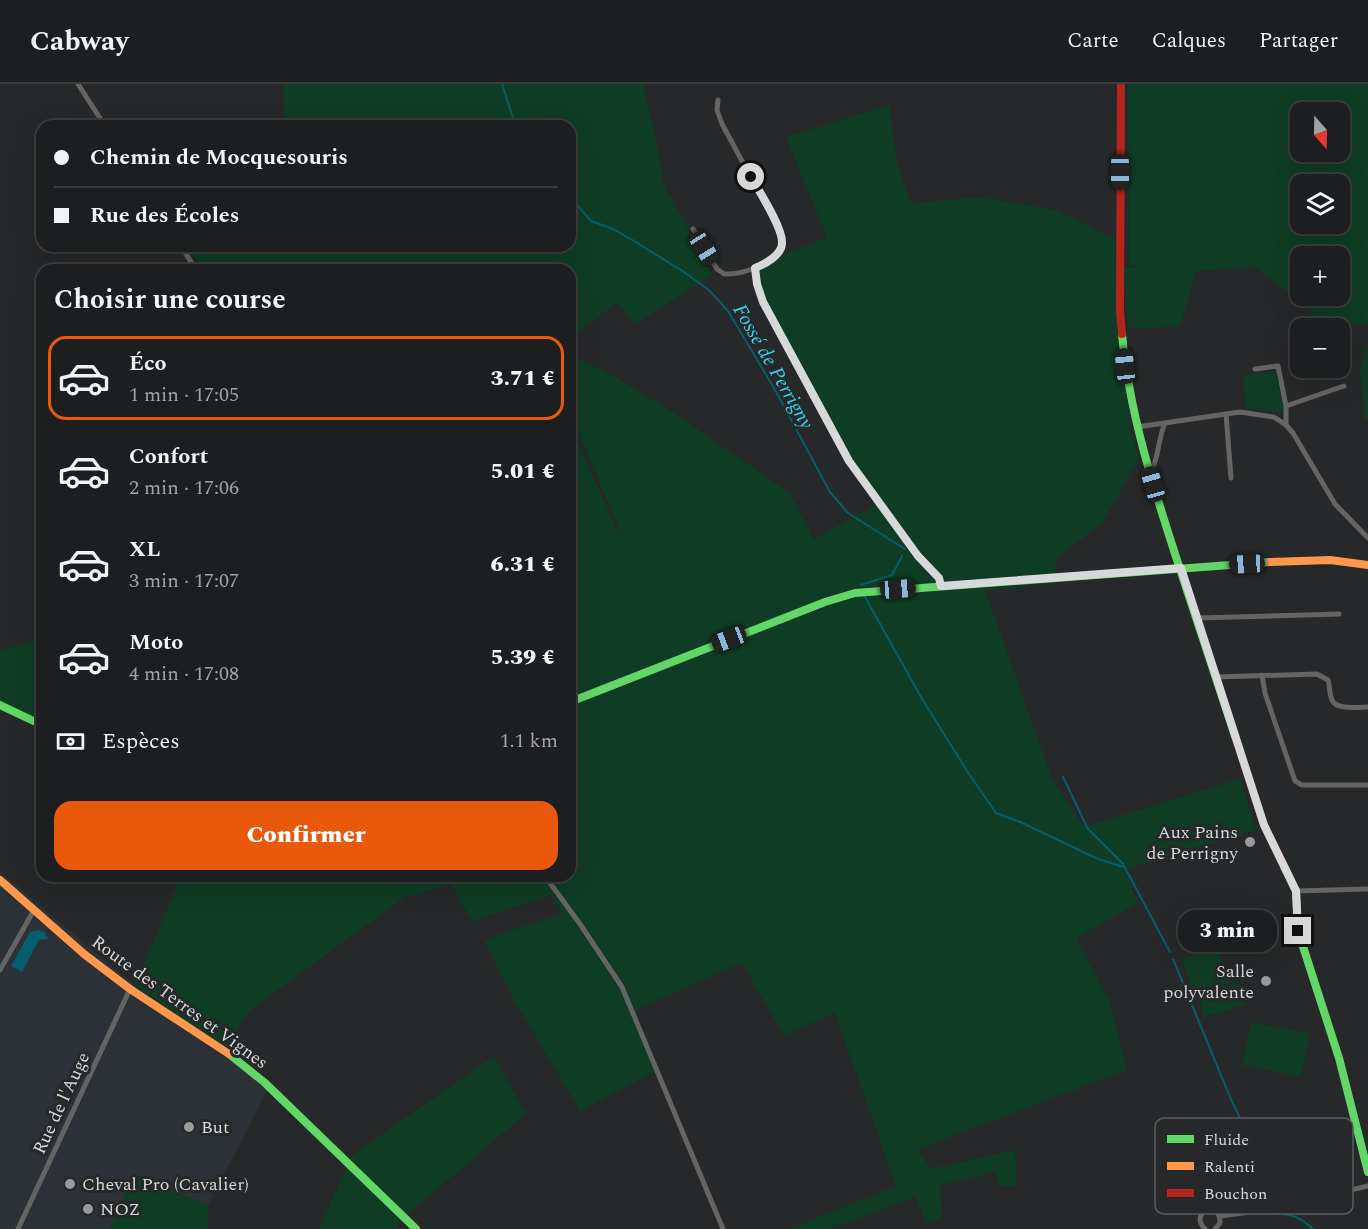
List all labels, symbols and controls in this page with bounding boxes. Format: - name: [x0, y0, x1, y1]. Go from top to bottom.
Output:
- text: Cabway: [30, 20, 129, 63]
- text: Carte: [1067, 25, 1119, 57]
- text: Calques: [1152, 25, 1226, 57]
- text: Partager: [1259, 25, 1338, 57]
- north arrow: [1290, 102, 1350, 162]
- map controls: [1290, 102, 1350, 378]
- text: Chemin de Mocquesouris: [90, 141, 348, 174]
- car: [1111, 154, 1129, 190]
- route start: [737, 163, 764, 190]
- button: layers: [1290, 174, 1350, 234]
- text: Rue des Écoles: [90, 199, 239, 232]
- car: [687, 228, 721, 268]
- button: +: [1290, 246, 1350, 306]
- text: Choisir une course: [54, 279, 286, 321]
- water label: Fossé de Perrigny: [725, 298, 821, 435]
- button: −: [1290, 318, 1350, 378]
- text: Éco: [129, 347, 167, 380]
- car: [1114, 347, 1136, 385]
- icon: car: [57, 351, 111, 405]
- text: 3.71 €: [491, 362, 555, 395]
- text: 1 min · 17:05: [129, 380, 239, 410]
- text: Confort: [129, 440, 208, 473]
- icon: car: [57, 444, 111, 498]
- text: 5.01 €: [491, 455, 555, 488]
- car: [1139, 464, 1167, 504]
- text: 2 min · 17:06: [129, 473, 239, 503]
- text: XL: [129, 533, 160, 566]
- icon: car: [57, 537, 111, 591]
- text: 6.31 €: [491, 548, 555, 581]
- car: [1229, 554, 1265, 574]
- text: 3 min · 17:07: [129, 566, 239, 596]
- car: [879, 579, 917, 599]
- car: [709, 624, 749, 654]
- text: Moto: [129, 626, 183, 659]
- icon: car: [57, 630, 111, 684]
- text: 5.39 €: [491, 641, 555, 674]
- text: 4 min · 17:08: [129, 659, 239, 689]
- icon: cash: [54, 725, 87, 758]
- text: Espèces: [102, 725, 180, 758]
- text: 1.1 km: [500, 726, 558, 756]
- button: Confirmer: [54, 801, 558, 870]
- place label: Aux Pains de Perrigny: [1146, 819, 1239, 867]
- marker: Aux Pains de Perrigny: [1243, 835, 1257, 849]
- callout: 3 min: [1178, 910, 1277, 952]
- text: 3 min: [1200, 916, 1255, 946]
- route end: [1284, 917, 1311, 944]
- street label: Route des Terres et Vignes: [86, 929, 274, 1076]
- place label: Salle polyvalente: [1163, 958, 1254, 1006]
- marker: Salle polyvalente: [1259, 974, 1273, 988]
- street label: Rue de l'Auge: [26, 1048, 97, 1159]
- place label: But: [201, 1114, 229, 1141]
- legend: [1155, 1118, 1353, 1214]
- marker: But: [182, 1120, 196, 1134]
- text: Fluide: [1204, 1128, 1249, 1152]
- text: Ralenti: [1204, 1155, 1255, 1179]
- place label: Cheval Pro (Cavalier): [82, 1171, 249, 1198]
- marker: Cheval Pro (Cavalier): [63, 1177, 77, 1191]
- text: Bouchon: [1204, 1182, 1267, 1206]
- place label: NOZ: [100, 1196, 140, 1223]
- marker: NOZ: [81, 1202, 95, 1216]

